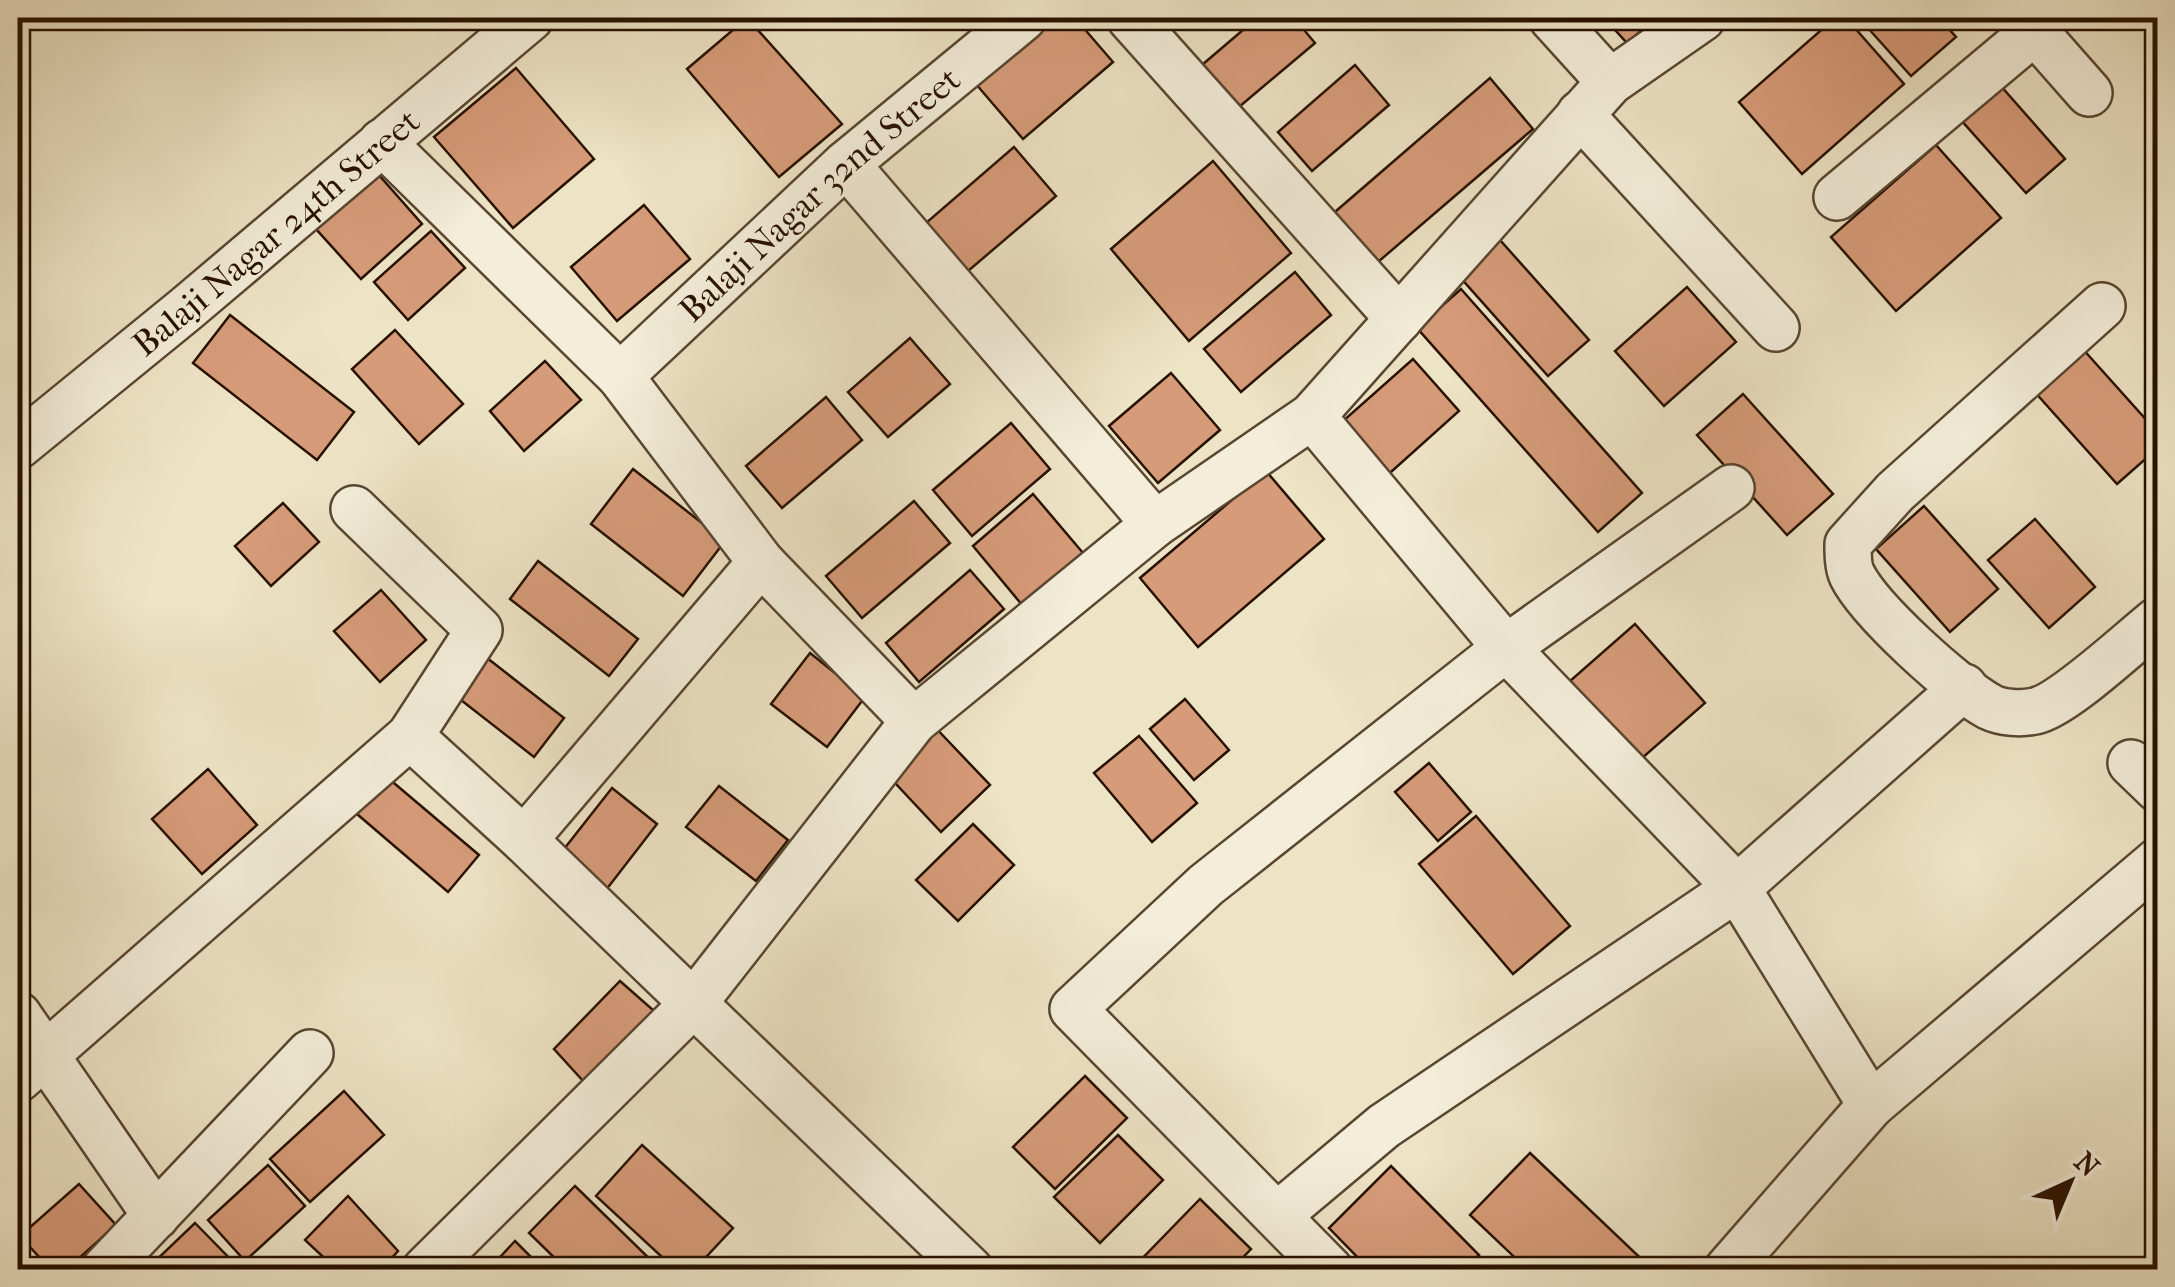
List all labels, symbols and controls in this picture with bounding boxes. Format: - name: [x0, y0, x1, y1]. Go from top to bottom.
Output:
- street label: Balaji Nagar 32nd Street: [671, 58, 968, 330]
- street label: Balaji Nagar 24th Street: [124, 100, 428, 364]
- north arrow: [2020, 1132, 2120, 1232]
- text: N: [2068, 1145, 2107, 1184]

